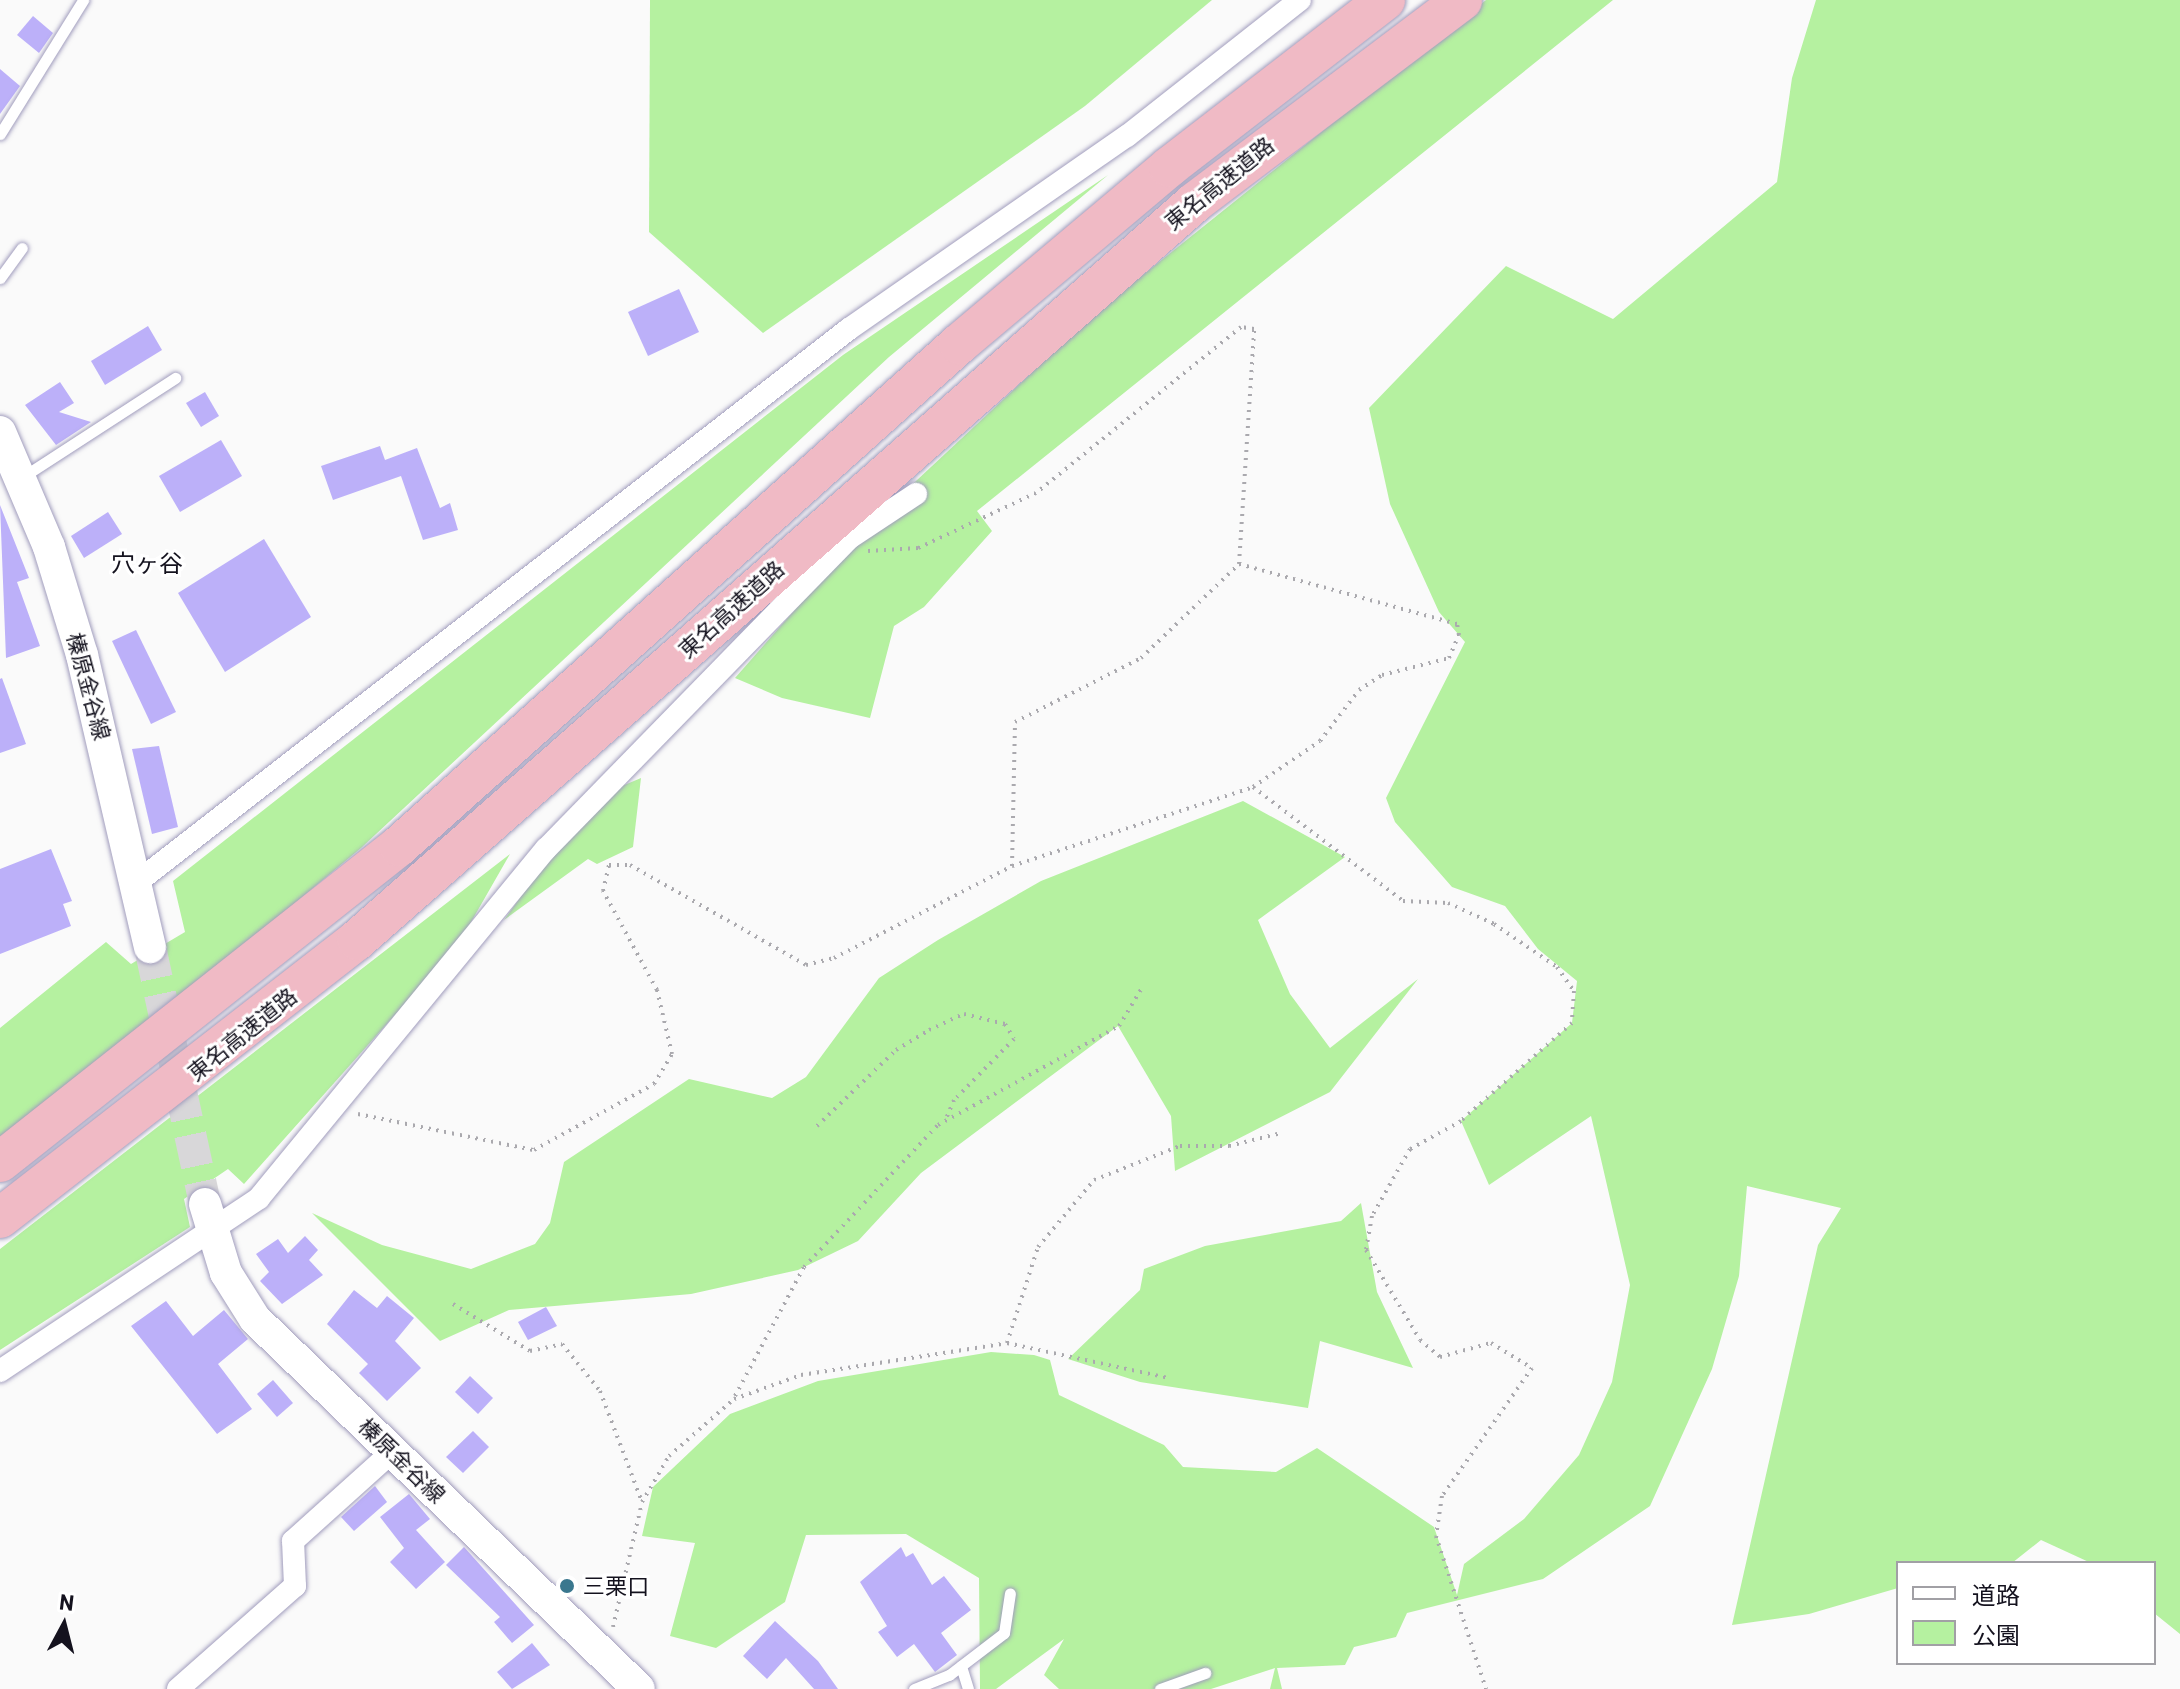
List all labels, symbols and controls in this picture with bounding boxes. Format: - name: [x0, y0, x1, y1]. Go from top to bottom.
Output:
- street label: 東名高速道路: [1159, 131, 1279, 235]
- district label: 穴ヶ谷: [111, 549, 183, 577]
- street label: 東名高速道路: [673, 555, 789, 663]
- street label: 榛原金谷線: [62, 629, 116, 743]
- street label: 東名高速道路: [182, 982, 302, 1086]
- street label: 榛原金谷線: [353, 1412, 451, 1508]
- legend: [1896, 1561, 2156, 1665]
- place label: 三栗口: [583, 1573, 649, 1599]
- marker: 三栗口: [558, 1577, 576, 1595]
- text: 道路: [1972, 1580, 2020, 1609]
- north arrow: [24, 1585, 104, 1665]
- text: N: [58, 1587, 76, 1615]
- text: 公園: [1972, 1620, 2020, 1649]

